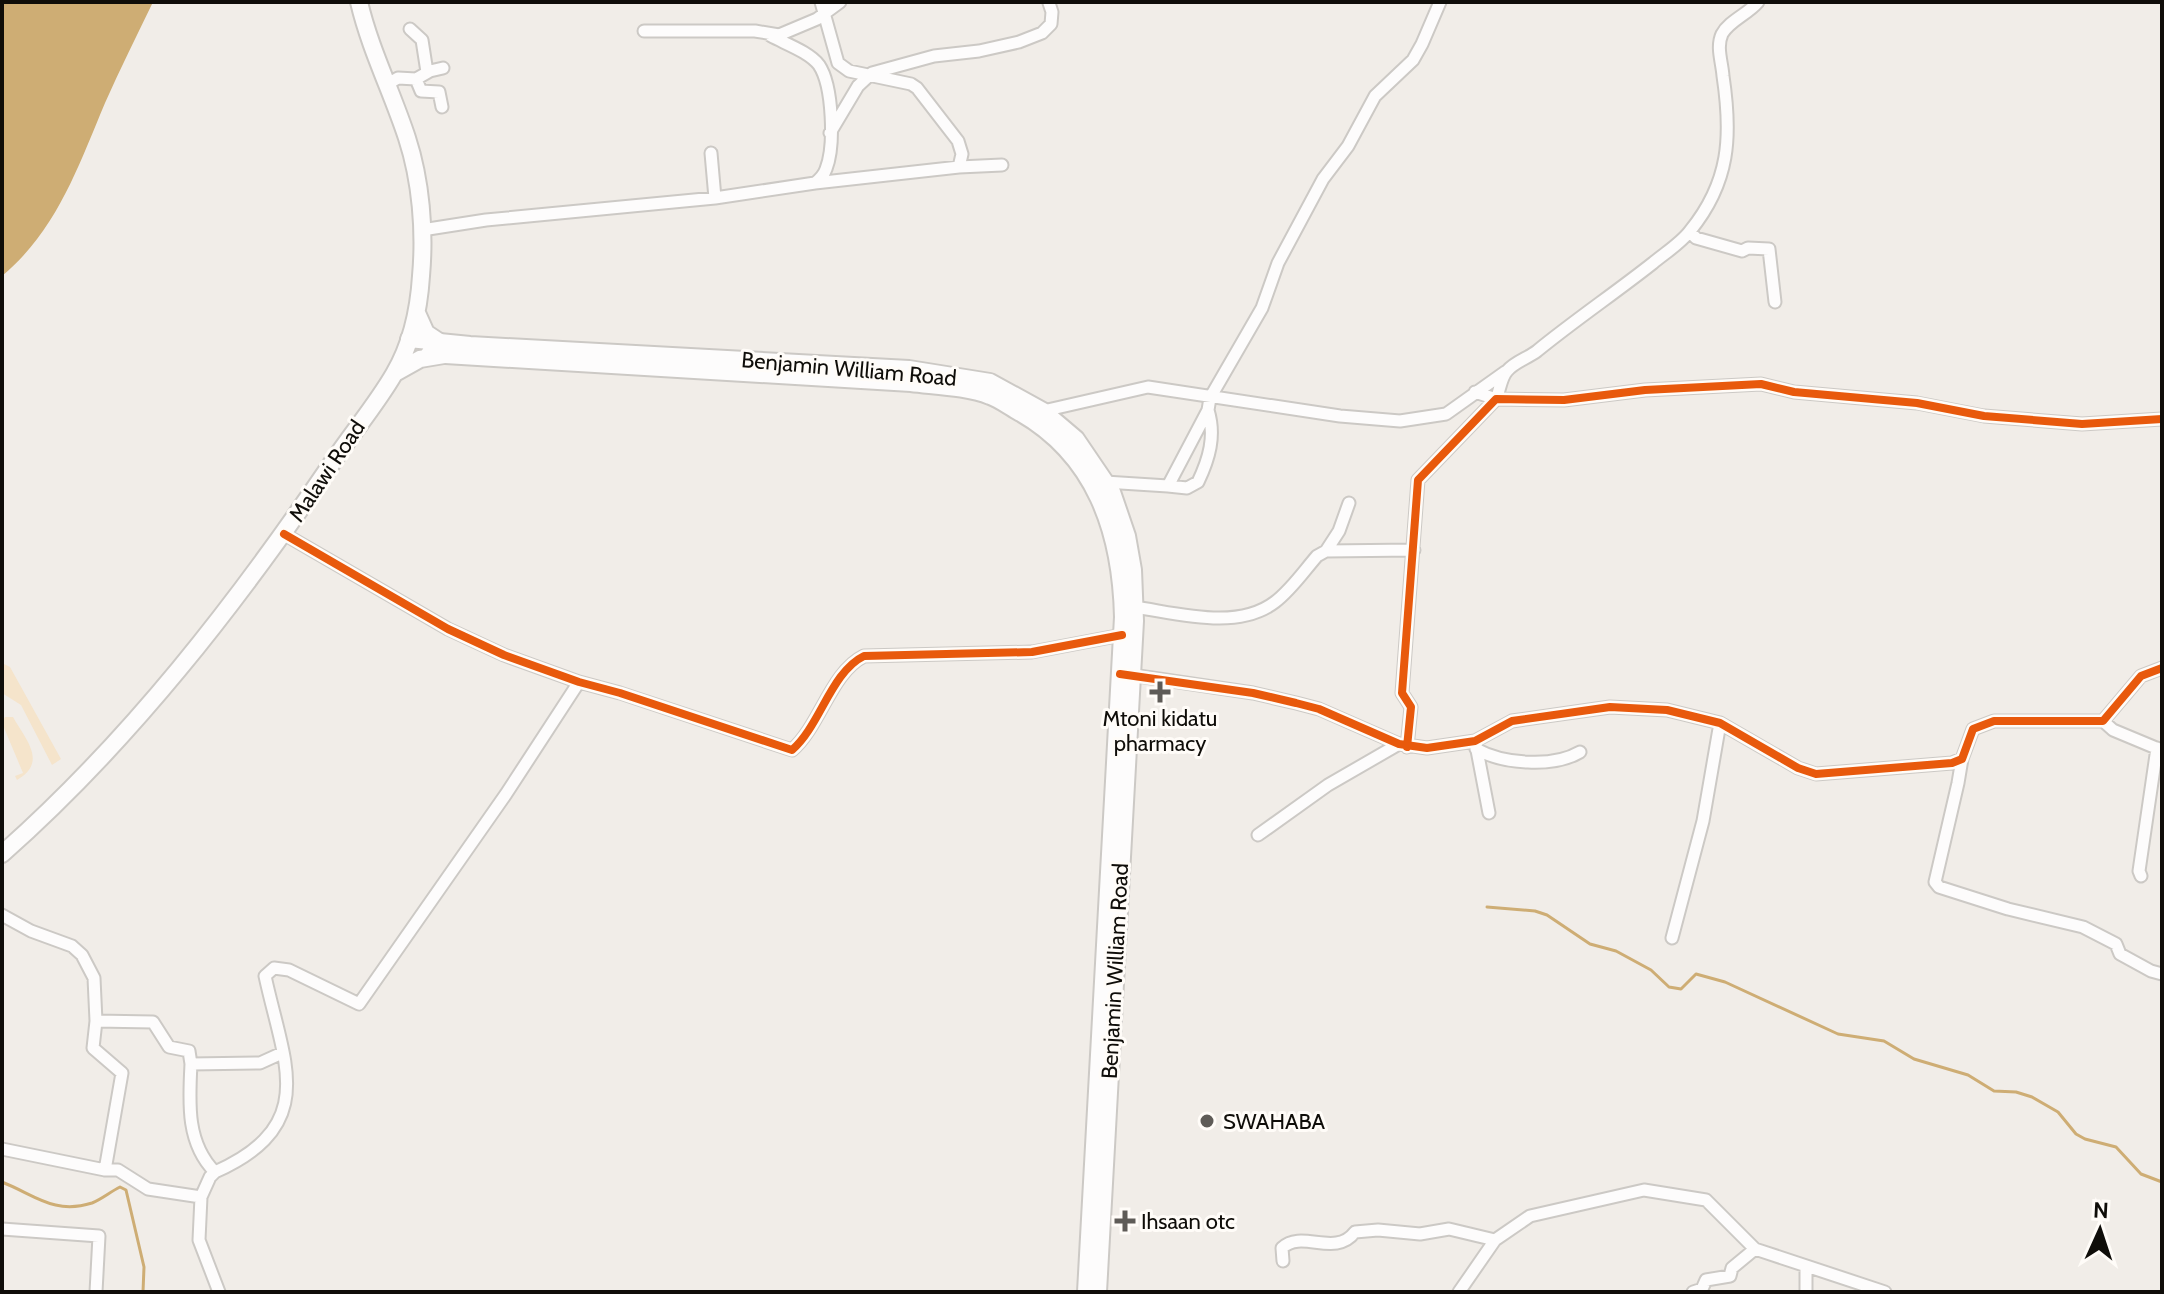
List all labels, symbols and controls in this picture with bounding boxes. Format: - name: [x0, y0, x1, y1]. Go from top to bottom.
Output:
- street label: Benjamin William Road: [740, 346, 958, 392]
- street label: Malawi Road: [283, 415, 371, 527]
- marker: Mtoni kidatu pharmacy: [1151, 683, 1169, 701]
- place label: Mtoni kidatu pharmacy: [1103, 705, 1217, 757]
- street label: Benjamin William Road: [1096, 862, 1134, 1080]
- place label: SWAHABA: [1223, 1108, 1326, 1135]
- marker: SWAHABA: [1198, 1112, 1216, 1130]
- north arrow: [2060, 1190, 2140, 1270]
- text: N: [2093, 1197, 2109, 1224]
- place label: Ihsaan otc: [1141, 1208, 1235, 1235]
- marker: Ihsaan otc: [1116, 1212, 1134, 1230]

